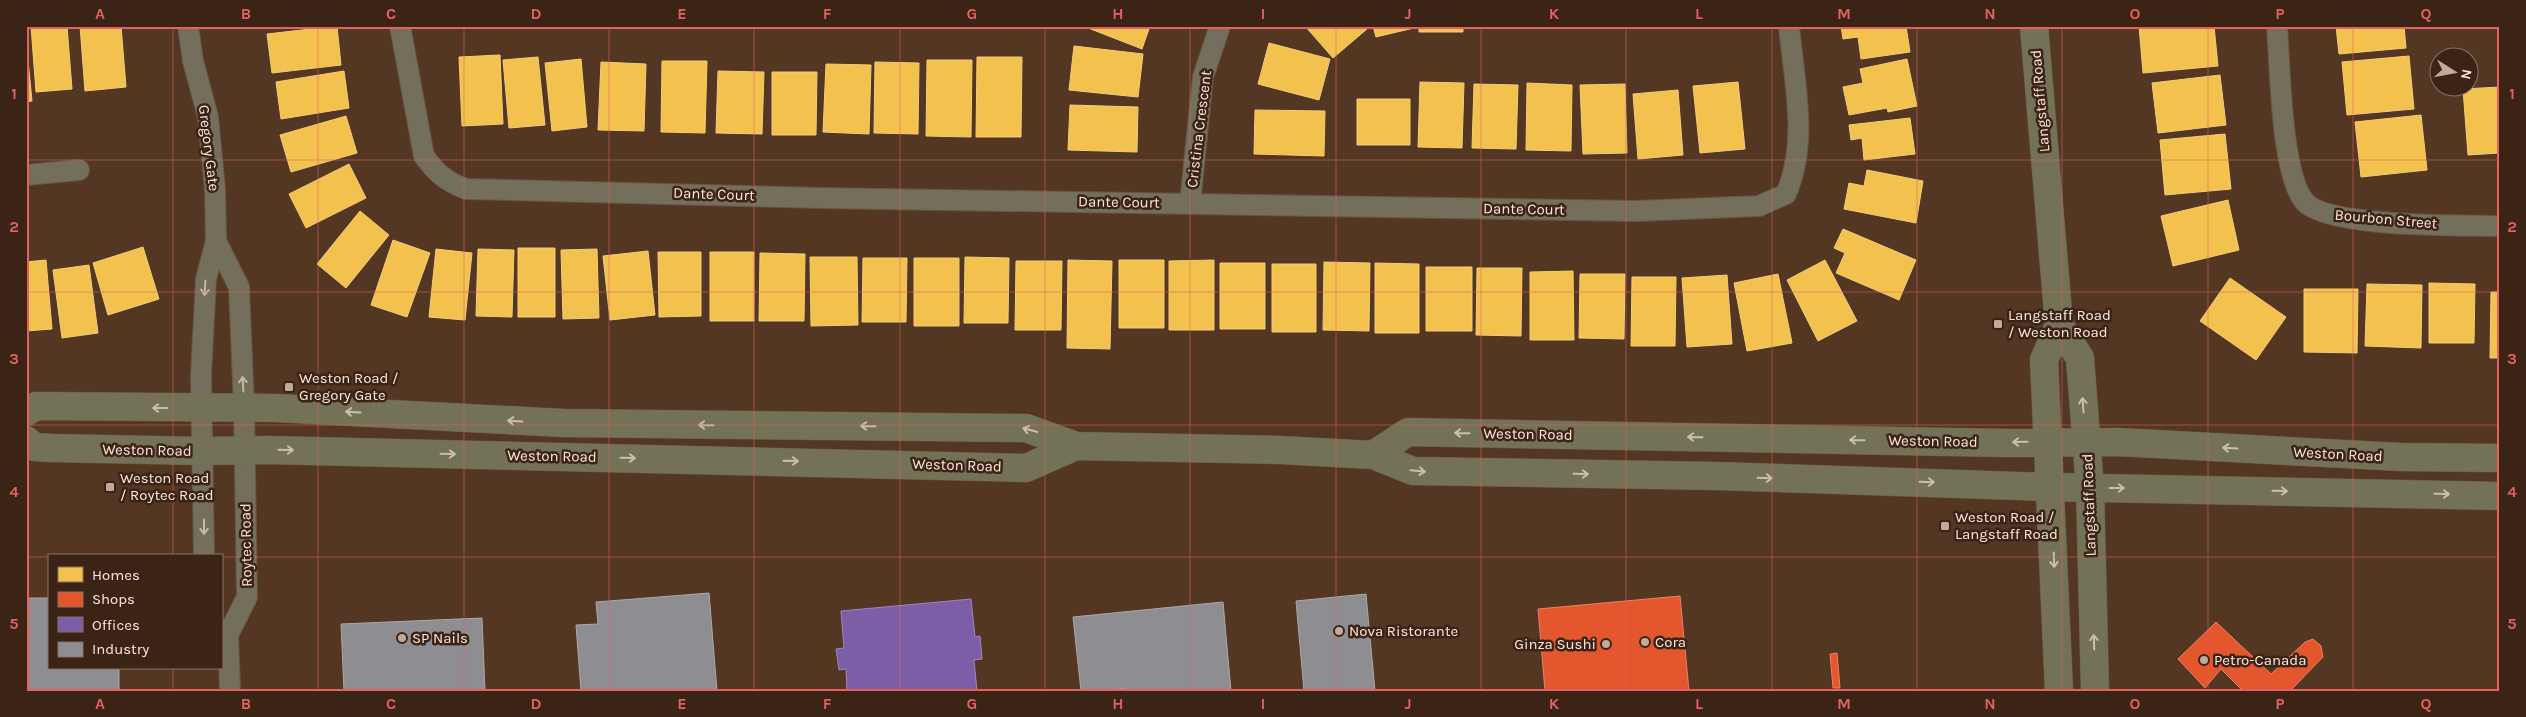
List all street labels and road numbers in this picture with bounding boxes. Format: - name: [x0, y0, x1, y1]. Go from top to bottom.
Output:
- street label: Langstaff Road: [2027, 49, 2053, 153]
- street label: Cristina Crescent: [1183, 69, 1215, 189]
- street label: Gregory Gate: [195, 104, 223, 192]
- street label: Dante Court: [673, 184, 755, 204]
- street label: Dante Court: [1078, 192, 1160, 212]
- street label: Dante Court: [1483, 199, 1565, 219]
- street label: Bourbon Street: [2334, 206, 2438, 232]
- street label: Weston Road: [1483, 424, 1573, 444]
- street label: Weston Road: [1888, 431, 1978, 451]
- street label: Weston Road: [102, 440, 192, 460]
- street label: Weston Road: [2293, 443, 2383, 465]
- street label: Weston Road: [507, 446, 597, 466]
- street label: Langstaff Road: [2078, 453, 2100, 557]
- street label: Weston Road: [912, 454, 1002, 476]
- street label: Roytec Road: [236, 503, 256, 587]

